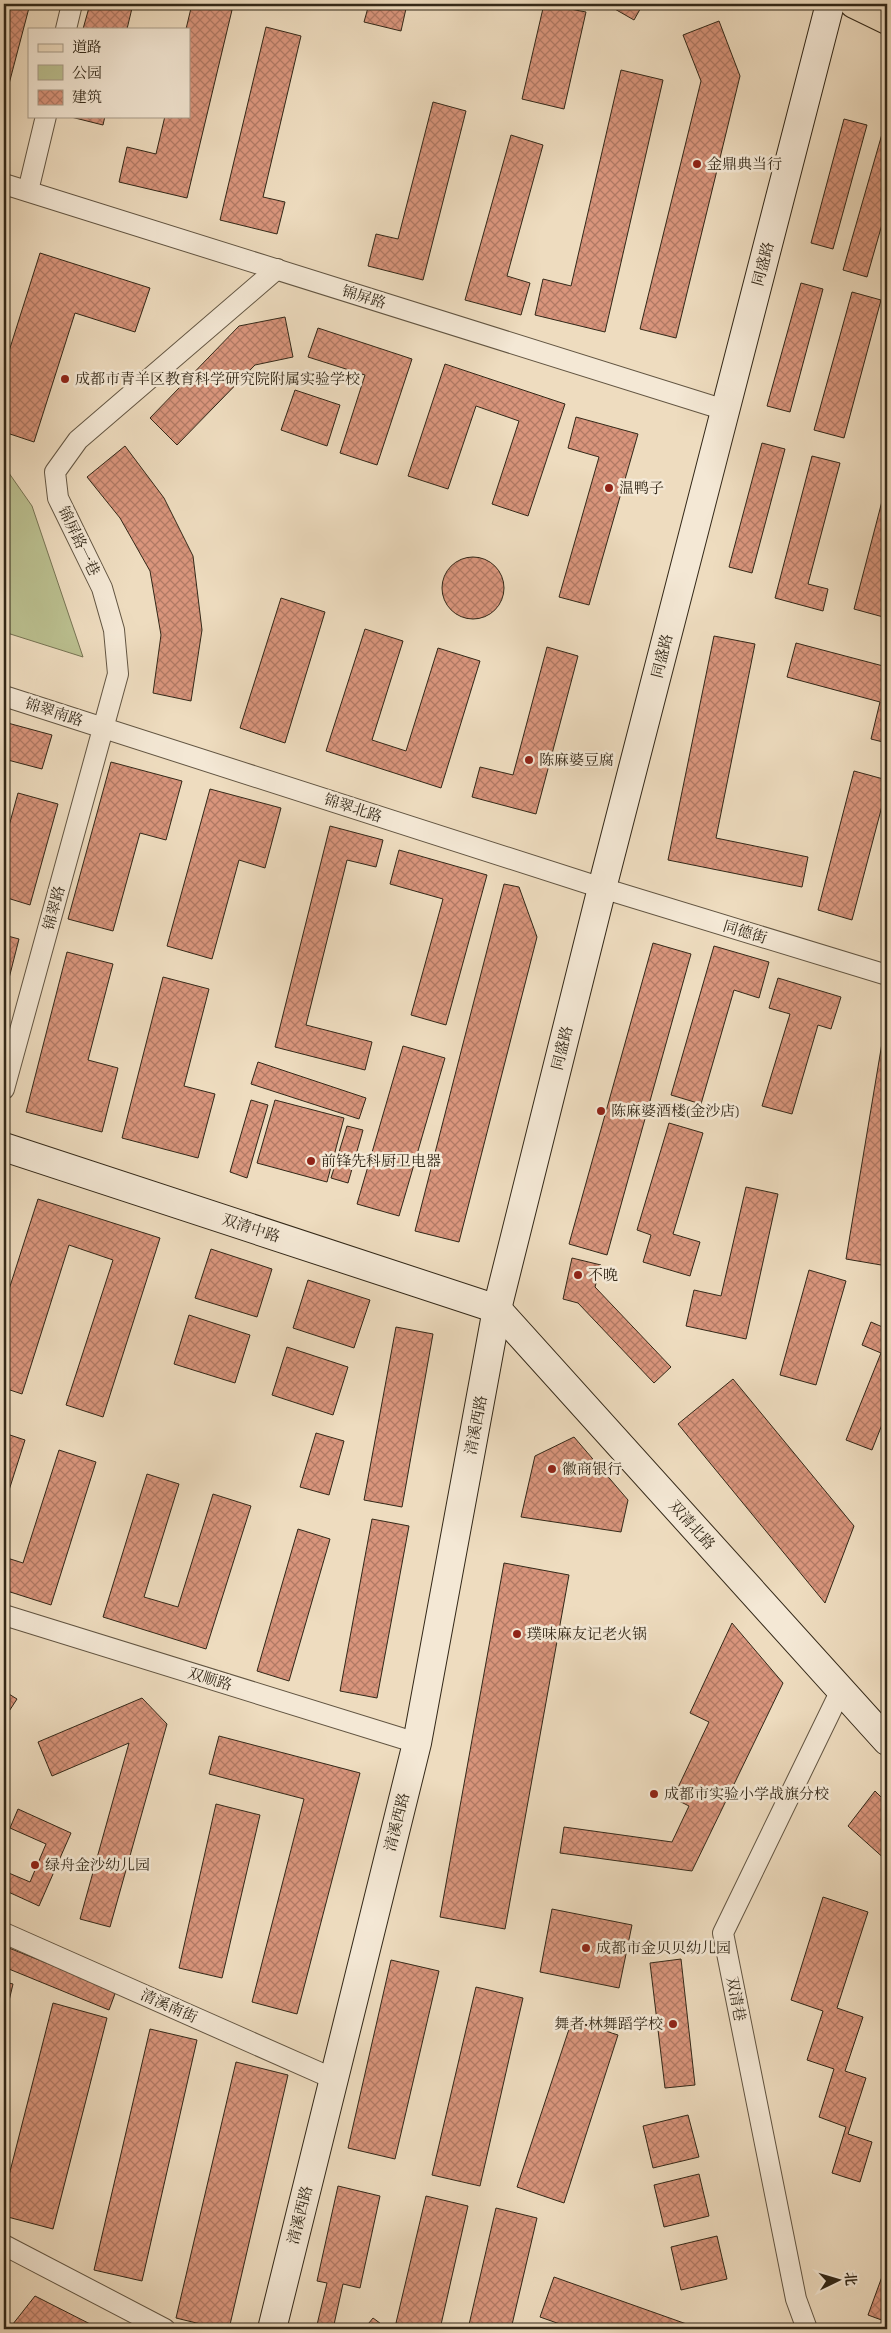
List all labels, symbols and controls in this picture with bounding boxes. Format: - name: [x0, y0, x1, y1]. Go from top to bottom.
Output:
- legend: [28, 28, 190, 118]
- text: 道路: [72, 37, 102, 57]
- text: 公园: [72, 63, 102, 83]
- text: 建筑: [72, 87, 102, 107]
- place label: 金鼎典当行: [707, 154, 782, 174]
- marker: 金鼎典当行: [691, 158, 703, 170]
- street label: 同盛路: [748, 240, 778, 288]
- street label: 锦屏路: [340, 281, 388, 313]
- place label: 成都市青羊区教育科学研究院附属实验学校: [75, 369, 360, 389]
- marker: 成都市青羊区教育科学研究院附属实验学校: [59, 373, 71, 385]
- place label: 温鸭子: [619, 478, 664, 498]
- marker: 温鸭子: [603, 482, 615, 494]
- street label: 锦屏路一巷: [54, 503, 104, 579]
- street label: 同盛路: [647, 632, 677, 680]
- street label: 锦翠南路: [22, 693, 86, 731]
- place label: 陈麻婆豆腐: [539, 750, 614, 770]
- marker: 陈麻婆豆腐: [523, 754, 535, 766]
- street label: 锦翠北路: [321, 789, 385, 827]
- street label: 锦翠路: [39, 884, 69, 932]
- street label: 同德街: [721, 916, 769, 948]
- street label: 同盛路: [547, 1024, 577, 1072]
- place label: 陈麻婆酒楼(金沙店): [611, 1101, 739, 1121]
- marker: 陈麻婆酒楼(金沙店): [595, 1105, 607, 1117]
- place label: 前锋先科厨卫电器: [321, 1151, 441, 1171]
- marker: 前锋先科厨卫电器: [305, 1155, 317, 1167]
- street label: 双清中路: [219, 1209, 283, 1247]
- place label: 不晚: [588, 1265, 618, 1285]
- marker: 不晚: [572, 1269, 584, 1281]
- street label: 清溪西路: [460, 1394, 492, 1456]
- place label: 徽商银行: [562, 1459, 622, 1479]
- marker: 徽商银行: [546, 1463, 558, 1475]
- street label: 双清北路: [664, 1496, 720, 1554]
- place label: 璞味麻友记老火锅: [527, 1624, 647, 1644]
- marker: 璞味麻友记老火锅: [511, 1628, 523, 1640]
- street label: 双顺路: [186, 1663, 234, 1695]
- place label: 成都市实验小学战旗分校: [664, 1784, 829, 1804]
- marker: 成都市实验小学战旗分校: [648, 1788, 660, 1800]
- street label: 清溪西路: [380, 1790, 414, 1854]
- place label: 绿舟金沙幼儿园: [45, 1855, 150, 1875]
- marker: 绿舟金沙幼儿园: [29, 1859, 41, 1871]
- place label: 成都市金贝贝幼儿园: [596, 1938, 731, 1958]
- marker: 成都市金贝贝幼儿园: [580, 1942, 592, 1954]
- street label: 双清巷: [722, 1975, 750, 2023]
- street label: 清溪南街: [138, 1985, 200, 2027]
- place label: 舞者·林舞蹈学校: [554, 2014, 663, 2034]
- marker: 舞者·林舞蹈学校: [667, 2018, 679, 2030]
- street label: 清溪西路: [283, 2183, 317, 2247]
- north arrow: [814, 2256, 864, 2306]
- text: 北: [840, 2271, 861, 2287]

